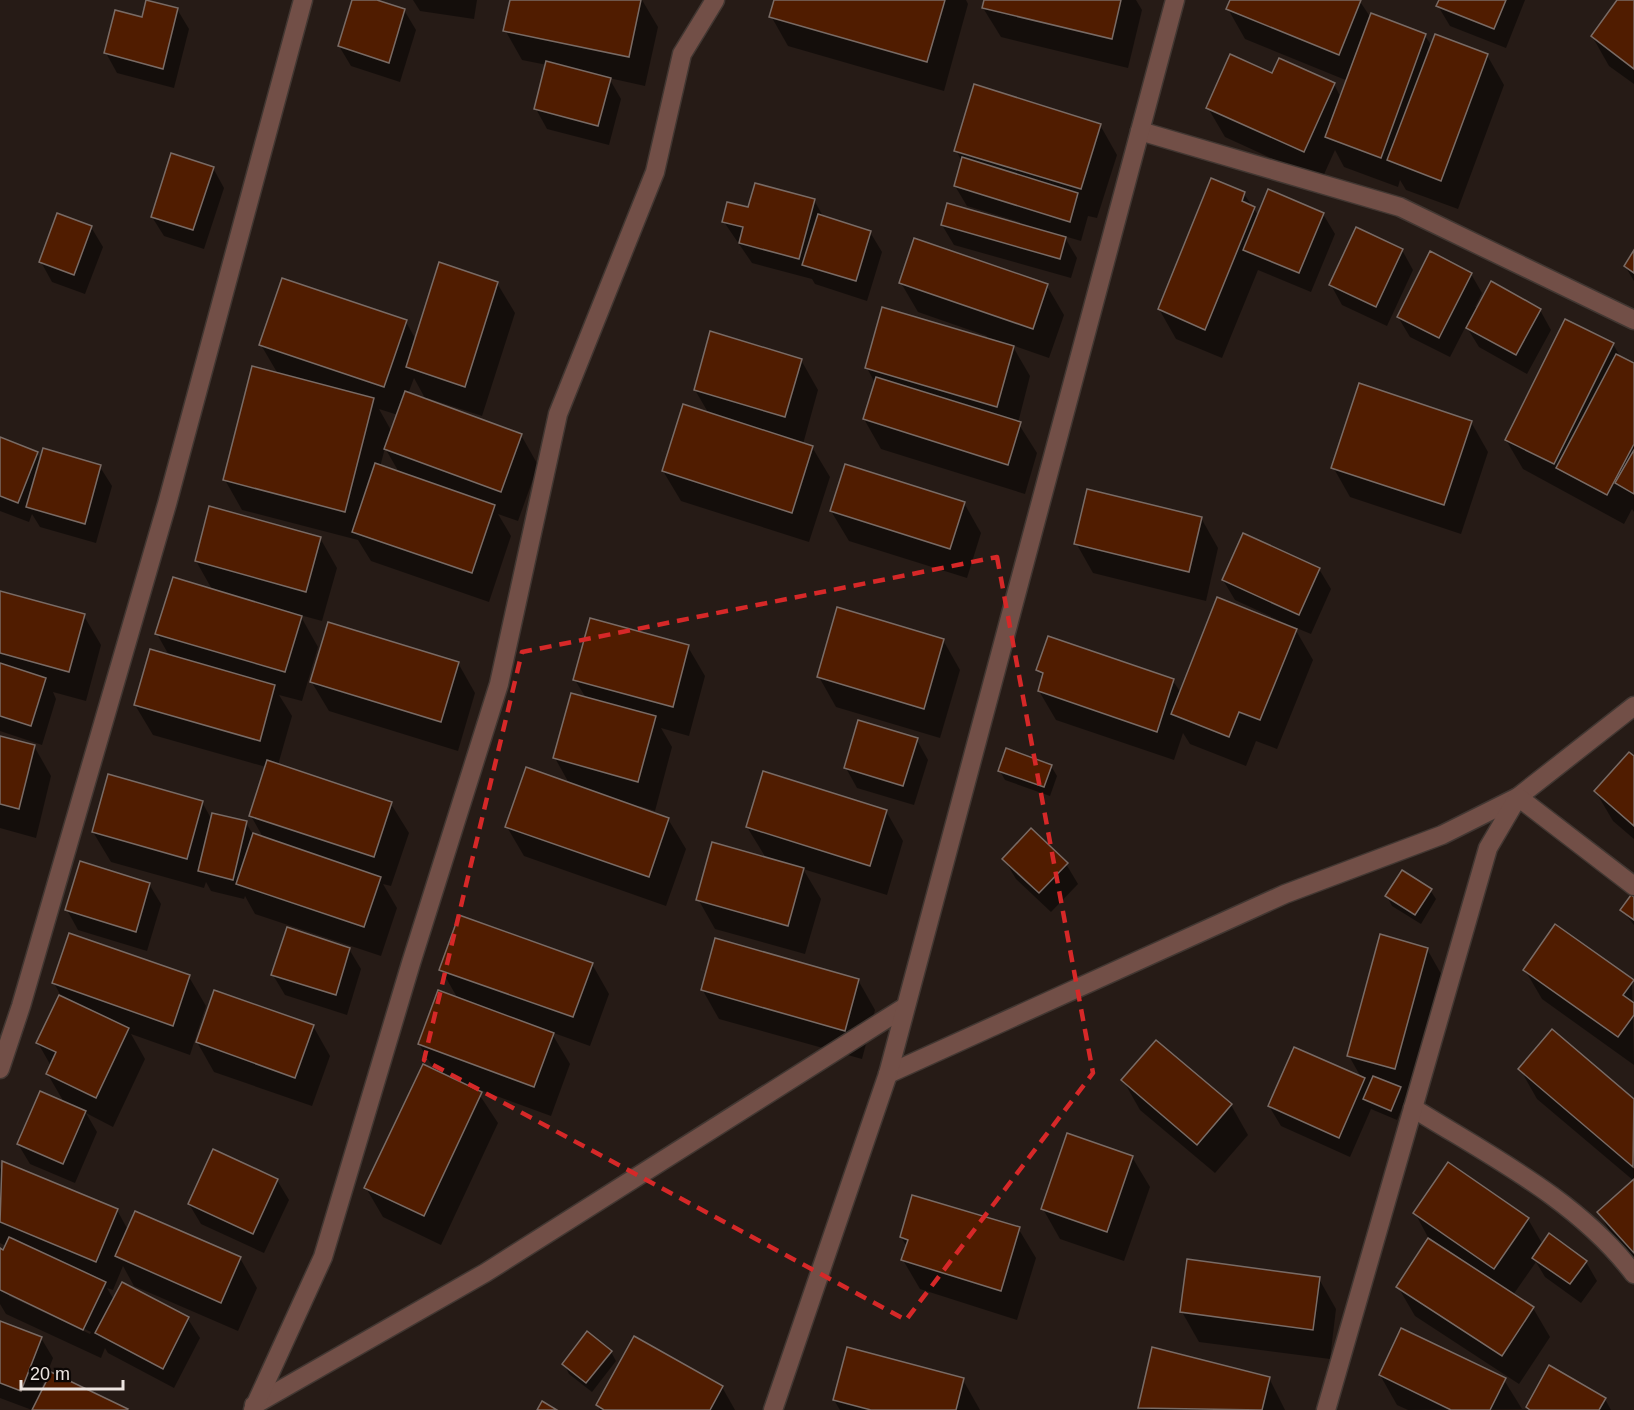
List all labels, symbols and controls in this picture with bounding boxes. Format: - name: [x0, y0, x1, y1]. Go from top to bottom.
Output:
- scale bar: [21, 1353, 123, 1391]
- text: 20 m: [30, 1364, 70, 1384]

